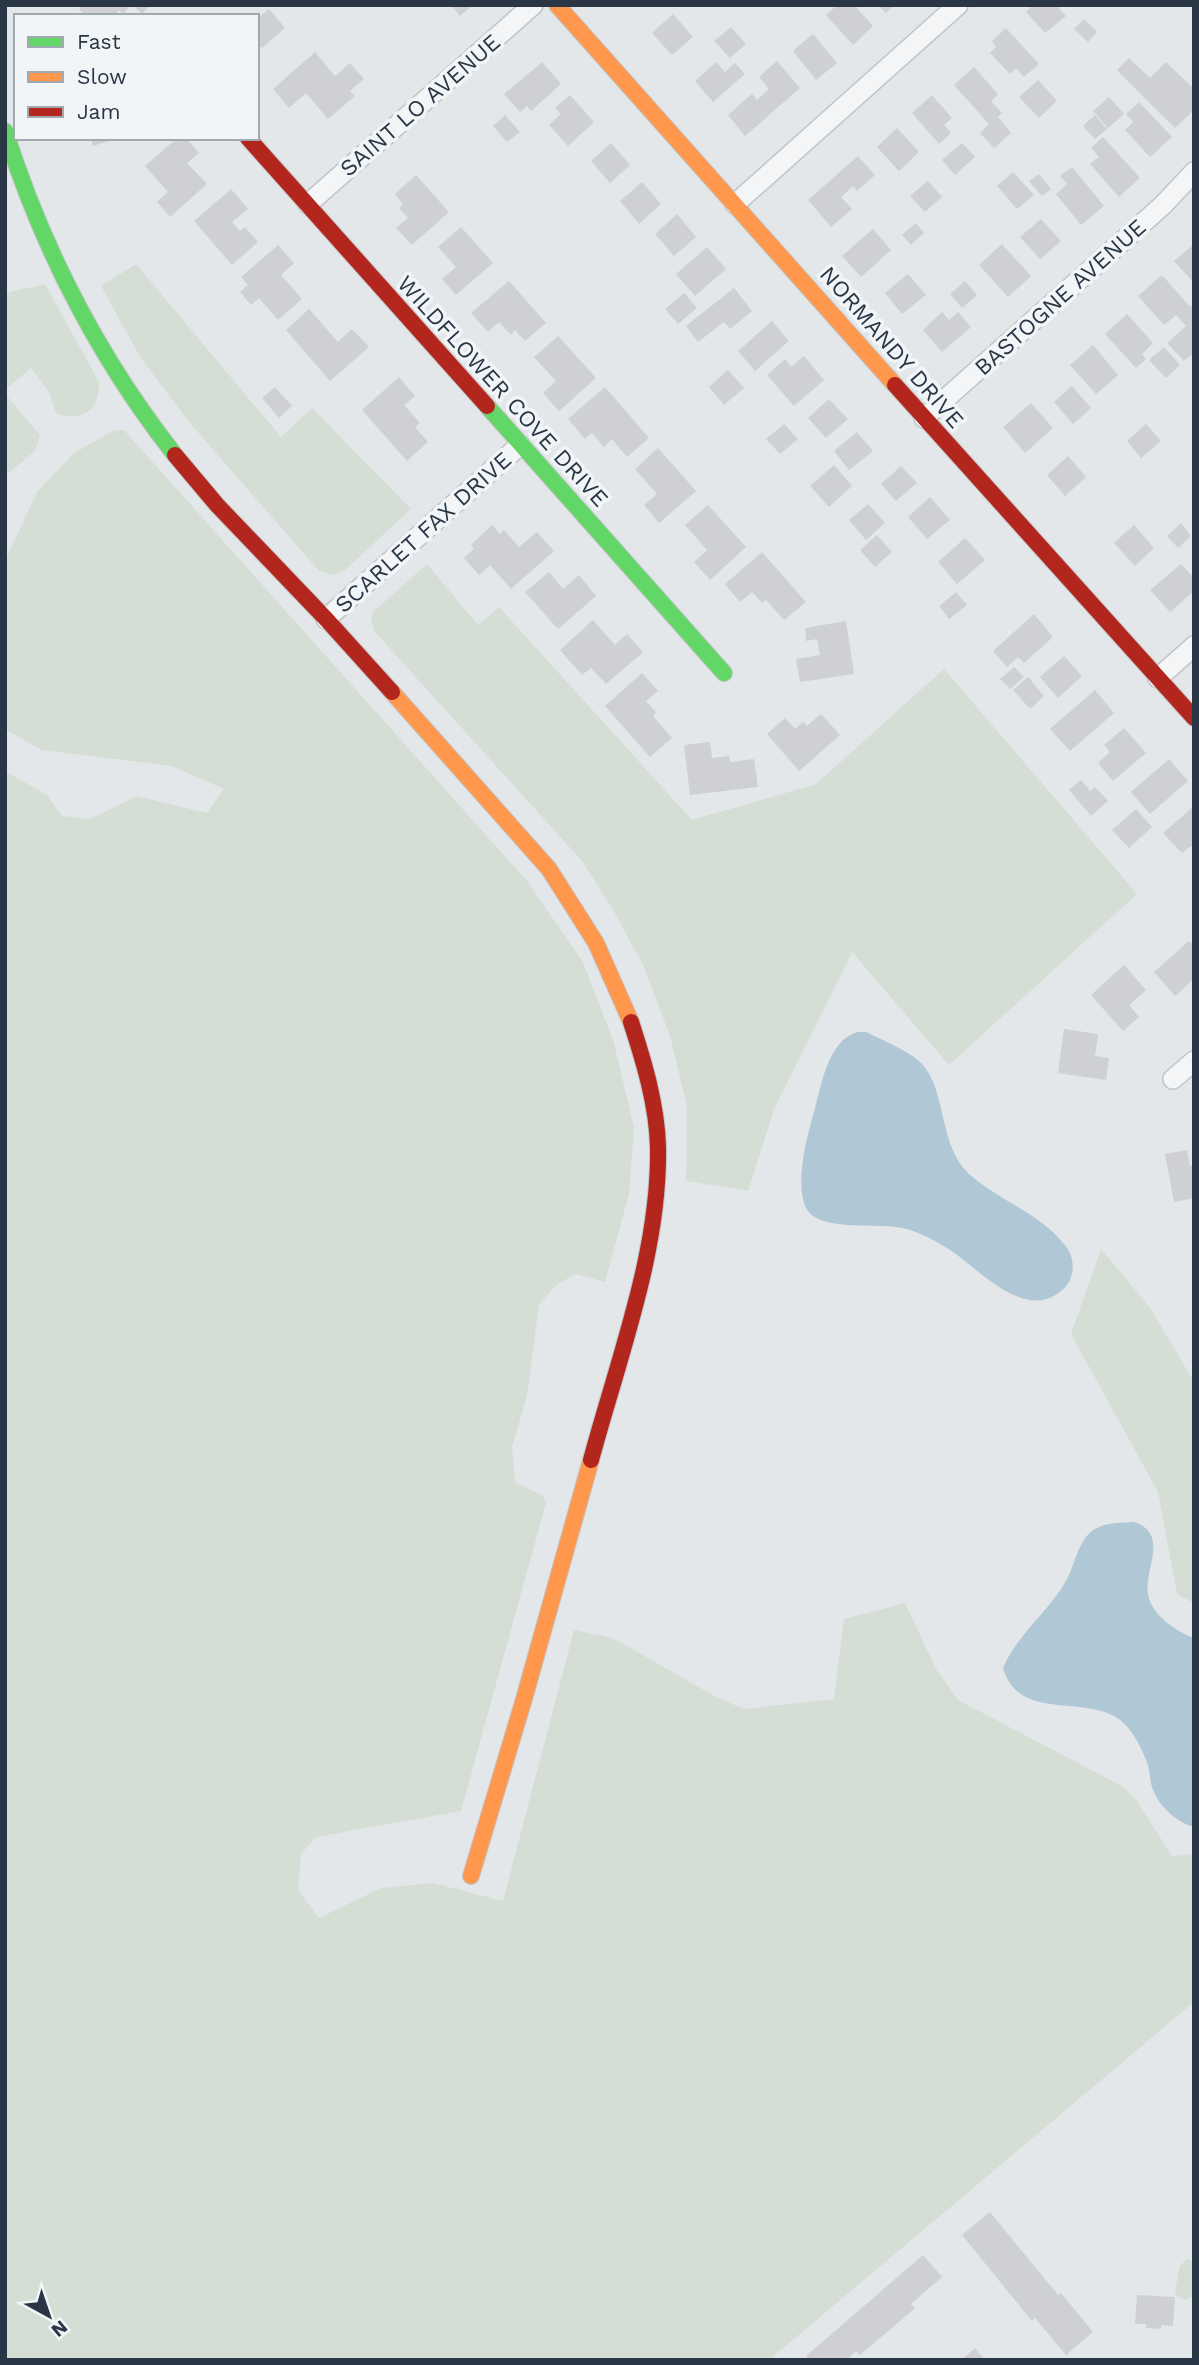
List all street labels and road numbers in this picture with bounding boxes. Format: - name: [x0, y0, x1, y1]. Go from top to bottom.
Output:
- street label: SAINT LO AVENUE: [335, 29, 506, 182]
- street label: BASTOGNE AVENUE: [969, 213, 1151, 381]
- street label: NORMANDY DRIVE: [814, 261, 969, 434]
- street label: WILDFLOWER COVE DRIVE: [392, 270, 614, 512]
- street label: SCARLET FAX DRIVE: [330, 446, 517, 618]

